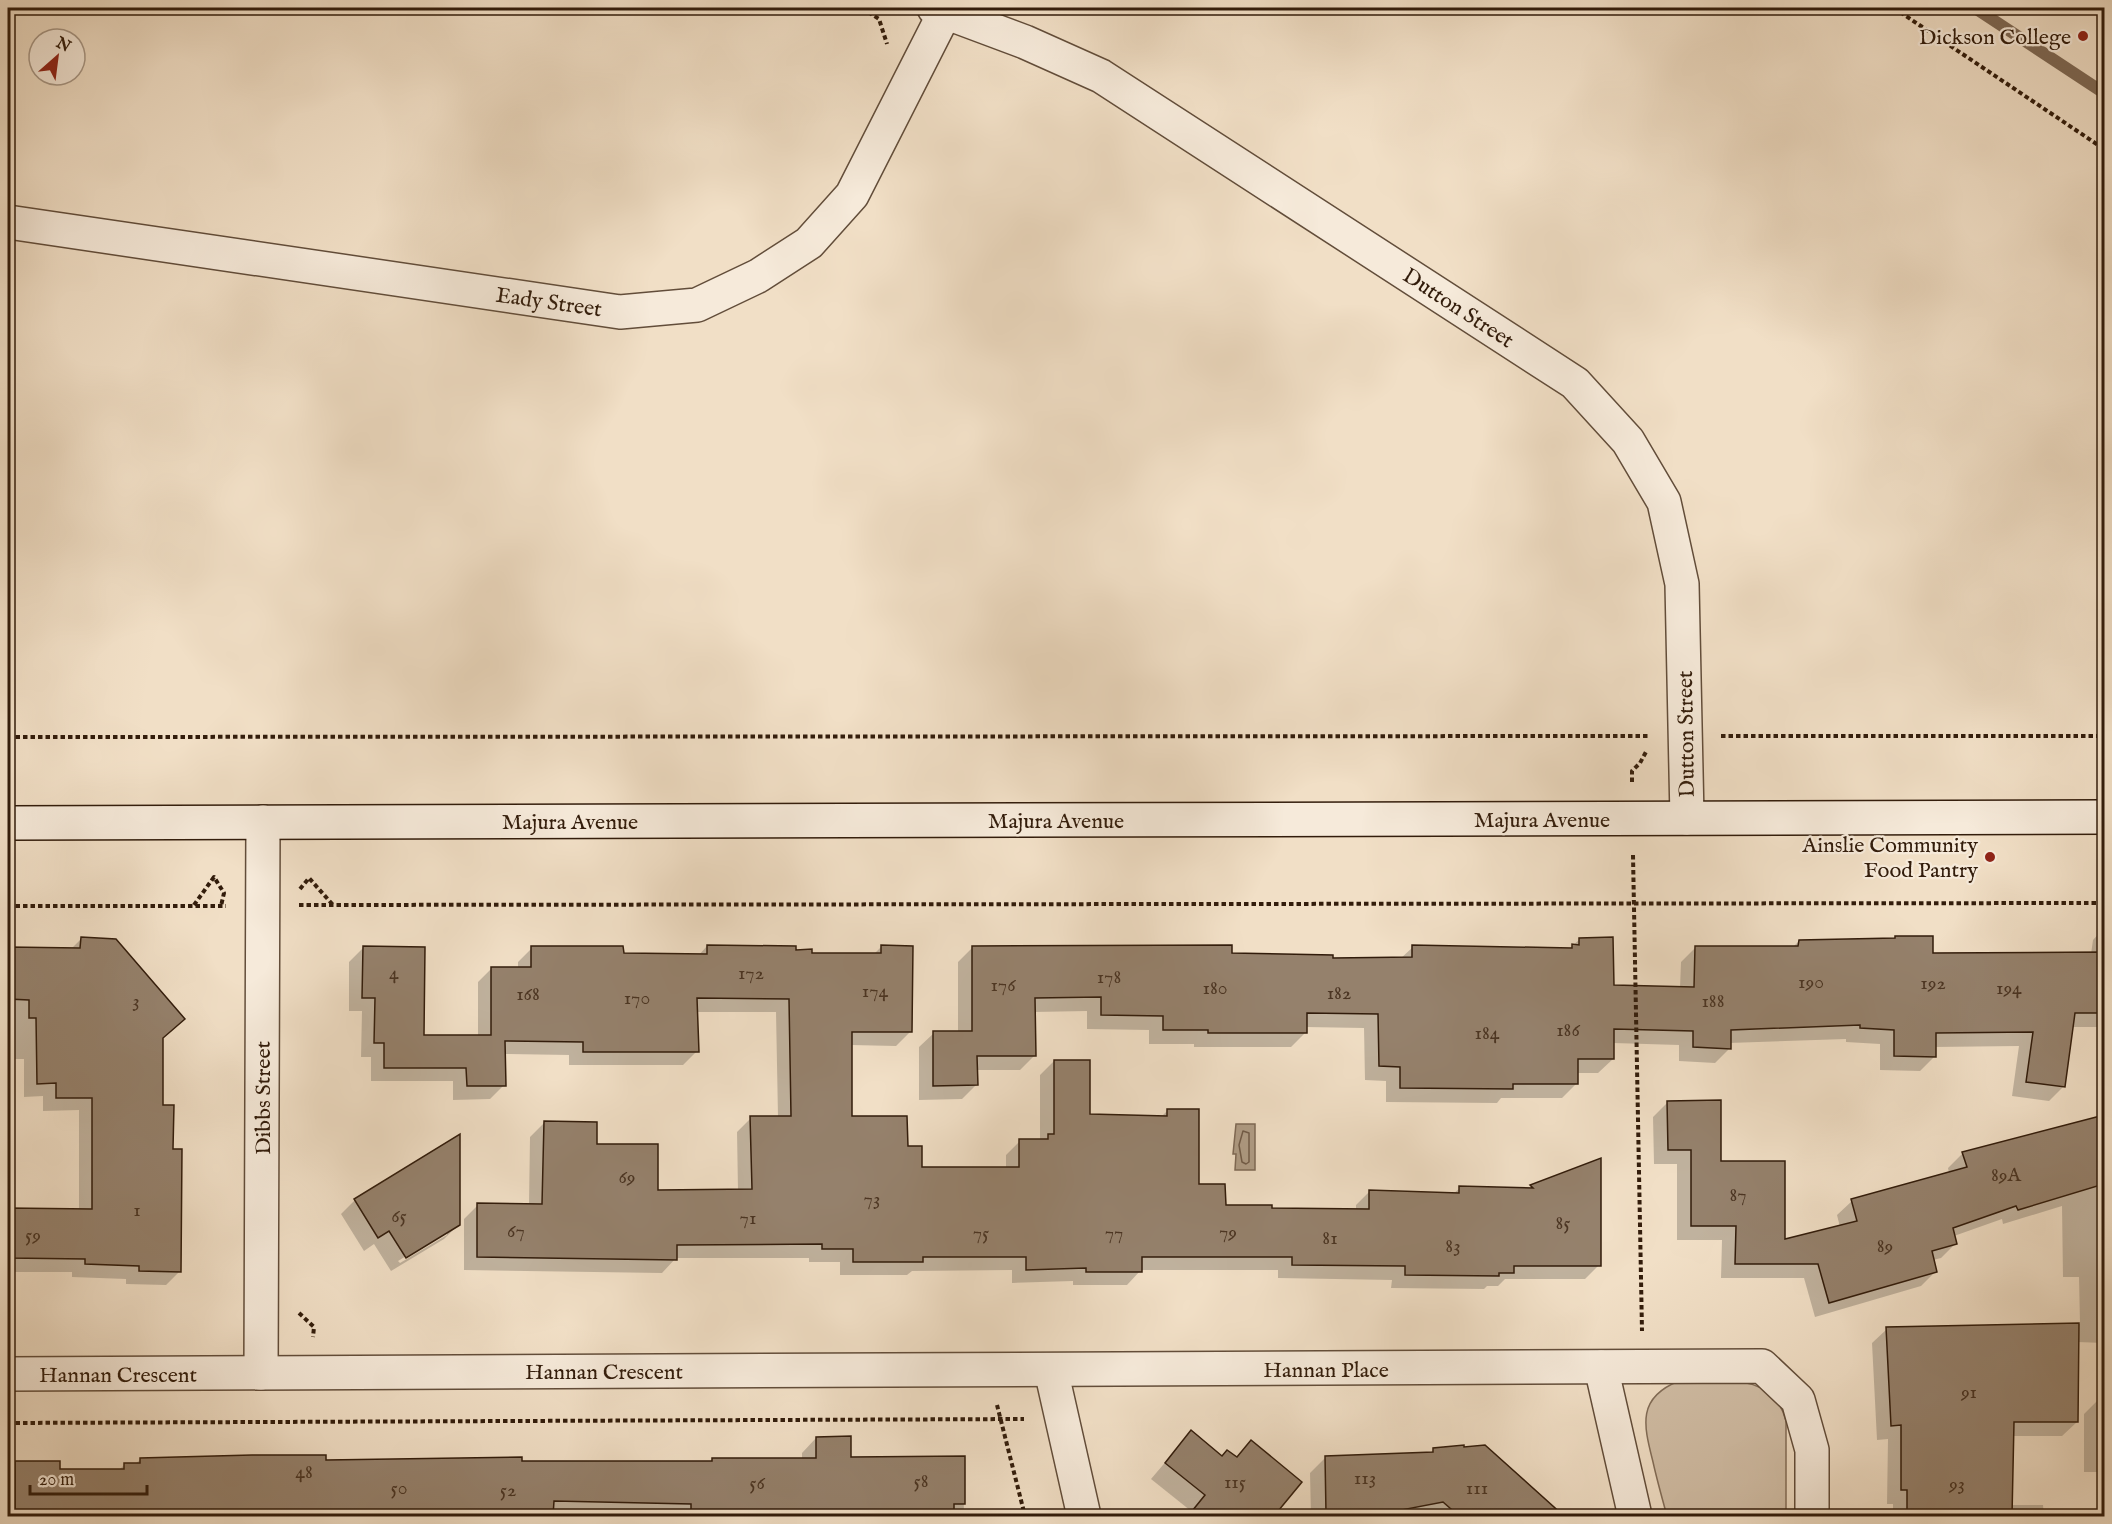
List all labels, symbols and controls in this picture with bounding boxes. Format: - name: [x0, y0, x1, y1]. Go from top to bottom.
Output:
- place label: Dickson College: [1919, 24, 2071, 52]
- north arrow: [27, 27, 87, 87]
- marker: Dickson College: [2076, 29, 2090, 43]
- text: N: [51, 33, 74, 58]
- street label: Dutton Street: [1397, 262, 1519, 355]
- street label: Eady Street: [494, 282, 604, 324]
- street label: Dutton Street: [1672, 670, 1702, 798]
- street label: Majura Avenue: [1474, 807, 1610, 835]
- street label: Majura Avenue: [988, 808, 1124, 836]
- street label: Majura Avenue: [502, 809, 638, 837]
- place label: Ainslie Community Food Pantry: [1801, 832, 1978, 885]
- marker: Ainslie Community Food Pantry: [1983, 850, 1997, 864]
- house number: 4: [389, 961, 399, 986]
- house number: 172: [738, 961, 764, 986]
- house number: 178: [1097, 965, 1121, 990]
- house number: 190: [1798, 970, 1824, 995]
- house number: 192: [1920, 971, 1946, 996]
- house number: 176: [990, 973, 1016, 998]
- house number: 180: [1202, 976, 1228, 1001]
- house number: 194: [1996, 976, 2022, 1001]
- house number: 174: [862, 979, 888, 1004]
- house number: 182: [1327, 981, 1351, 1006]
- house number: 168: [516, 982, 540, 1007]
- house number: 170: [624, 986, 650, 1011]
- house number: 3: [132, 989, 140, 1014]
- house number: 188: [1701, 989, 1725, 1014]
- house number: 186: [1556, 1018, 1580, 1043]
- house number: 184: [1474, 1021, 1500, 1046]
- street label: Dibbs Street: [250, 1040, 278, 1155]
- house number: 89A: [1991, 1163, 2022, 1188]
- house number: 69: [618, 1165, 636, 1190]
- house number: 87: [1729, 1183, 1747, 1208]
- house number: 73: [864, 1187, 880, 1212]
- house number: 1: [133, 1198, 141, 1223]
- house number: 65: [391, 1204, 407, 1229]
- house number: 71: [740, 1206, 756, 1231]
- house number: 85: [1555, 1211, 1571, 1236]
- house number: 67: [507, 1219, 525, 1244]
- house number: 79: [1219, 1220, 1237, 1245]
- house number: 75: [973, 1221, 989, 1246]
- house number: 77: [1105, 1221, 1123, 1246]
- house number: 59: [25, 1223, 41, 1248]
- house number: 81: [1322, 1226, 1338, 1251]
- house number: 83: [1445, 1234, 1461, 1259]
- house number: 89: [1877, 1234, 1893, 1259]
- street label: Hannan Place: [1263, 1357, 1389, 1385]
- street label: Hannan Crescent: [525, 1359, 684, 1387]
- street label: Hannan Crescent: [39, 1362, 198, 1390]
- house number: 91: [1960, 1380, 1977, 1405]
- scale bar: [30, 1458, 147, 1496]
- house number: 48: [295, 1460, 313, 1485]
- house number: 113: [1354, 1466, 1376, 1491]
- text: 20 m: [39, 1469, 74, 1492]
- house number: 58: [913, 1469, 929, 1494]
- house number: 115: [1224, 1470, 1246, 1495]
- house number: 56: [749, 1471, 765, 1496]
- house number: 93: [1948, 1472, 1965, 1497]
- house number: 50: [391, 1476, 408, 1501]
- house number: 111: [1466, 1476, 1488, 1501]
- house number: 52: [500, 1478, 516, 1503]

